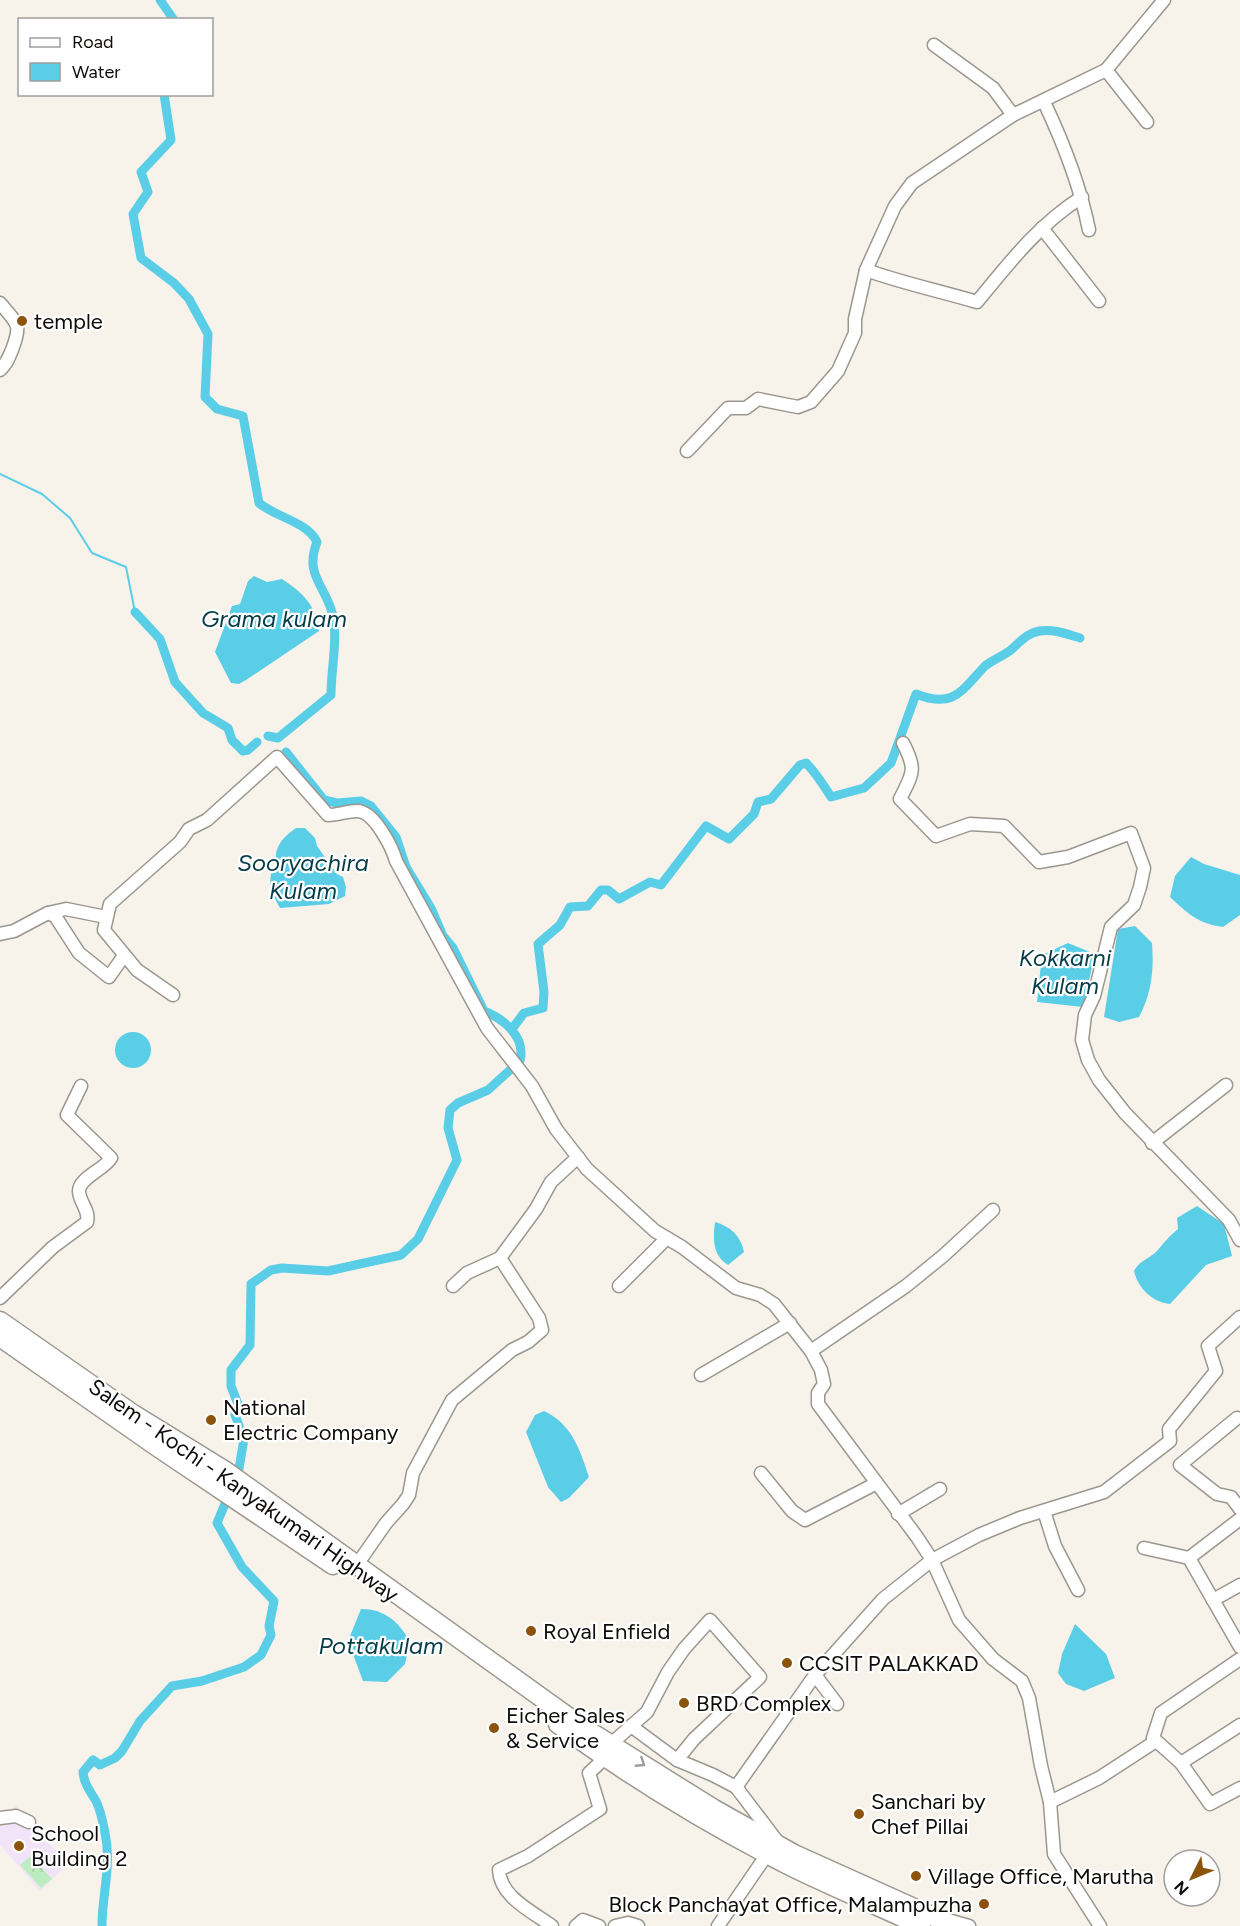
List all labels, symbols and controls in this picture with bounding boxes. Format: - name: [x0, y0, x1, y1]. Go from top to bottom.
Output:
- legend: [18, 18, 213, 96]
- text: Road: [72, 31, 113, 53]
- text: Water: [72, 61, 120, 83]
- place label: temple: [34, 308, 103, 335]
- marker: temple: [15, 314, 29, 328]
- water label: Grama kulam: [201, 604, 347, 633]
- water label: Sooryachira Kulam: [237, 848, 369, 905]
- water label: Kokkarni Kulam: [1019, 943, 1112, 1000]
- street label: Salem - Kochi - Kanyakumari Highway: [84, 1373, 404, 1608]
- place label: National Electric Company: [223, 1394, 399, 1446]
- marker: National Electric Company: [204, 1413, 218, 1427]
- place label: Royal Enfield: [543, 1618, 670, 1645]
- marker: Royal Enfield: [524, 1624, 538, 1638]
- water label: Pottakulam: [318, 1631, 444, 1660]
- place label: CCSIT PALAKKAD: [799, 1650, 979, 1677]
- marker: CCSIT PALAKKAD: [780, 1656, 794, 1670]
- place label: BRD Complex: [696, 1690, 832, 1717]
- marker: BRD Complex: [677, 1696, 691, 1710]
- place label: Eicher Sales & Service: [506, 1702, 625, 1754]
- marker: Eicher Sales & Service: [487, 1721, 501, 1735]
- one-way arrow: [634, 1756, 645, 1767]
- place label: Sanchari by Chef Pillai: [871, 1788, 986, 1840]
- marker: Sanchari by Chef Pillai: [852, 1807, 866, 1821]
- place label: School Building 2: [31, 1820, 128, 1872]
- marker: School Building 2: [12, 1839, 26, 1853]
- north arrow: [1162, 1848, 1222, 1908]
- place label: Village Office, Marutha: [928, 1863, 1154, 1890]
- marker: Village Office, Marutha: [909, 1869, 923, 1883]
- text: N: [1170, 1877, 1193, 1899]
- place label: Block Panchayat Office, Malampuzha: [608, 1891, 972, 1918]
- marker: Block Panchayat Office, Malampuzha: [977, 1897, 991, 1911]

